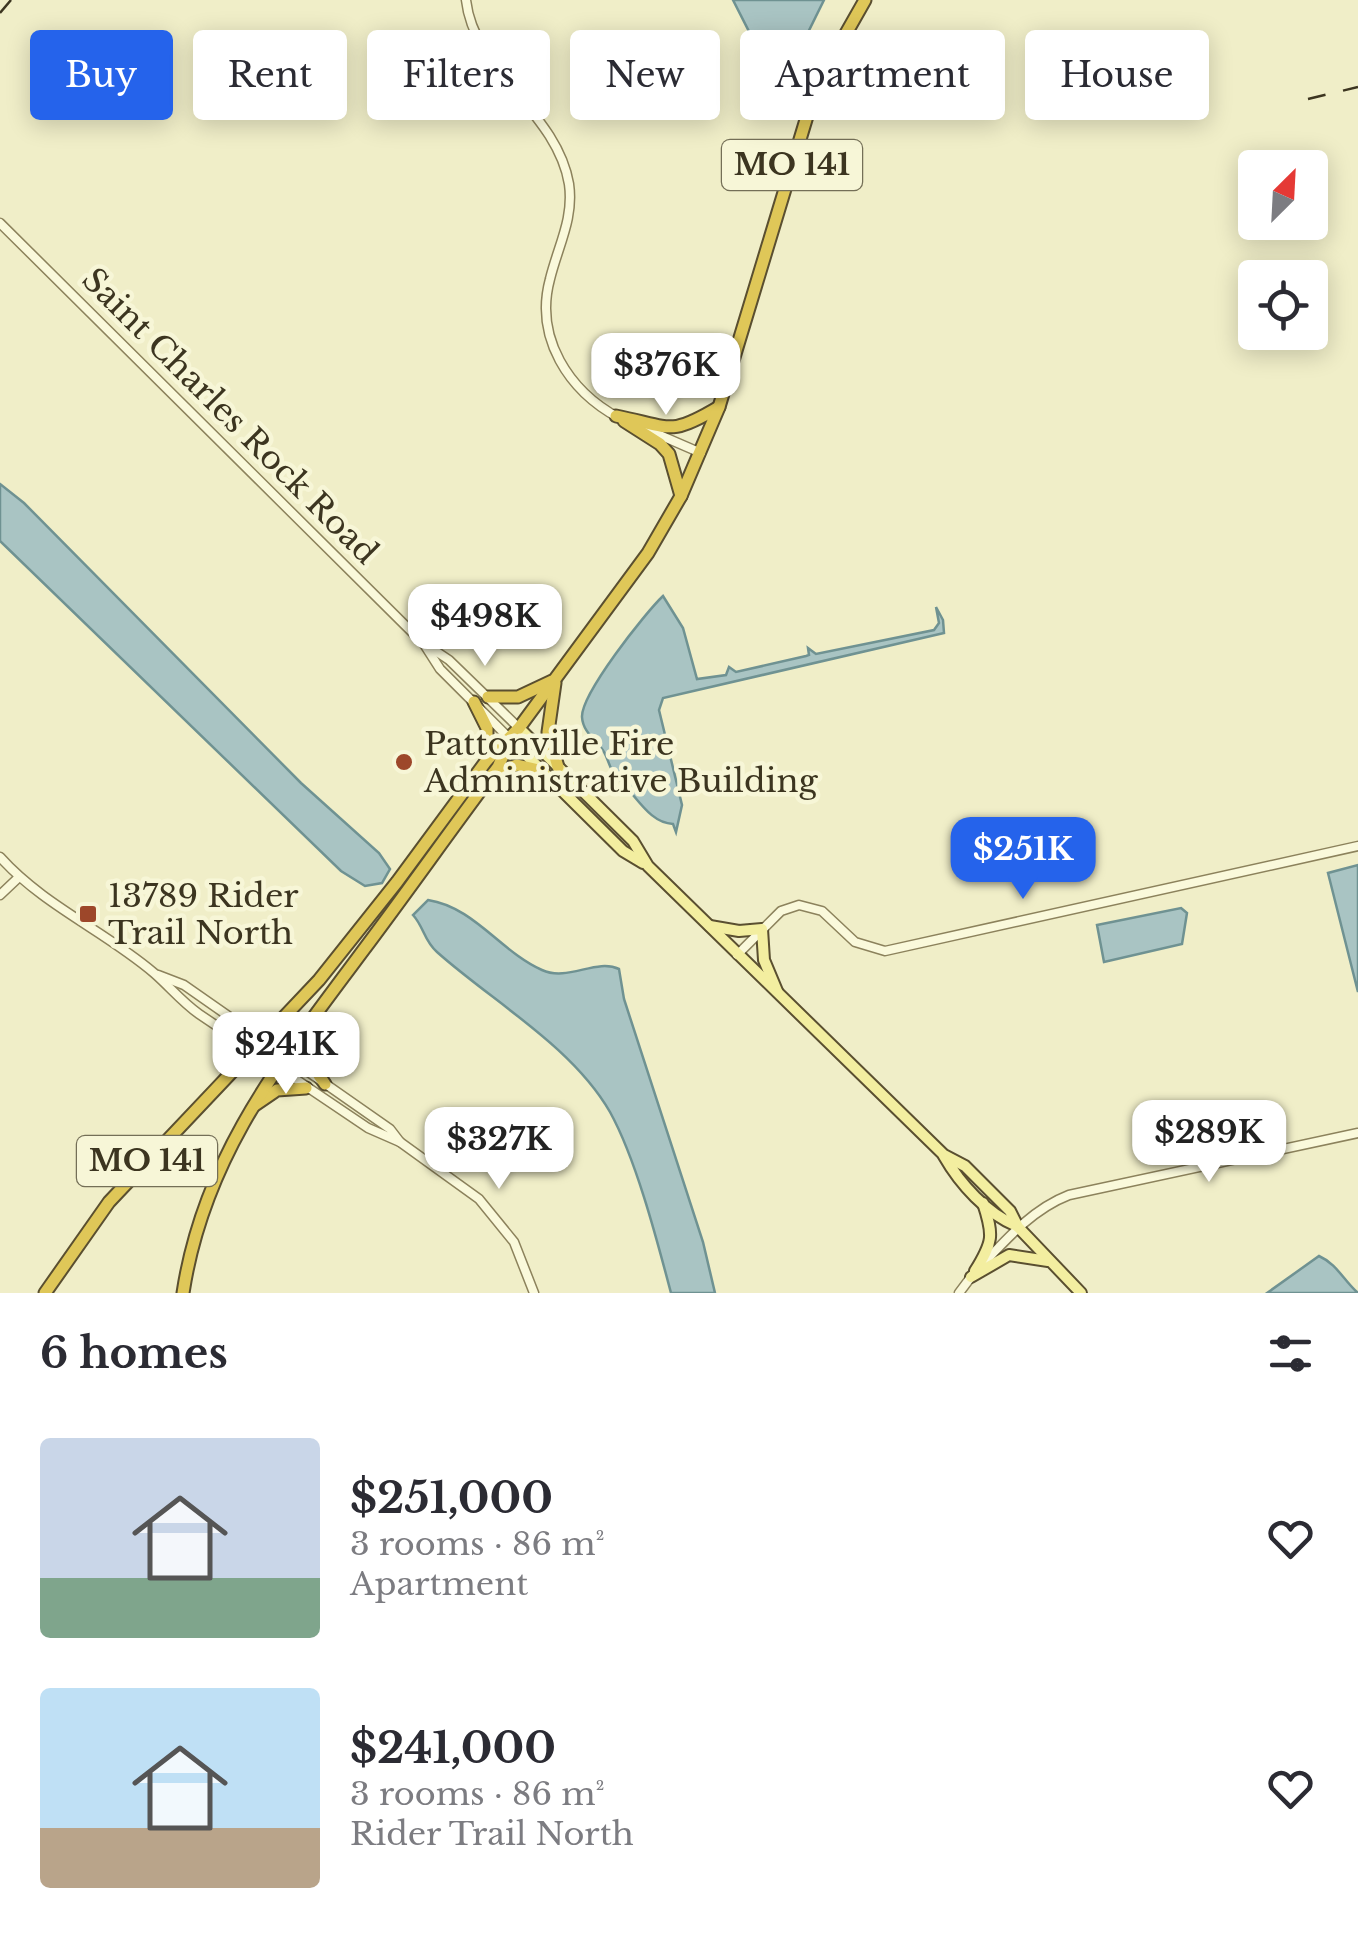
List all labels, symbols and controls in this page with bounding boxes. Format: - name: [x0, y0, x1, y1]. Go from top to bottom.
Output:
- chip: Buy: [30, 30, 173, 120]
- chip: Rent: [193, 30, 347, 120]
- chip: Filters: [367, 30, 550, 120]
- chip: New: [570, 30, 720, 120]
- chip: Apartment: [740, 30, 1005, 120]
- chip: House: [1025, 30, 1209, 120]
- road number: MO 141: [722, 140, 862, 190]
- north arrow: [1238, 150, 1328, 240]
- map controls: [1238, 150, 1328, 350]
- street label: Saint Charles Rock Road: [74, 260, 386, 572]
- button: locate: [1238, 260, 1328, 350]
- pin: $376K: [596, 333, 736, 418]
- text: $376K: [613, 345, 719, 385]
- pin: $498K: [415, 584, 555, 669]
- text: $498K: [430, 596, 540, 636]
- place label: Pattonville Fire Administrative Building: [423, 724, 818, 801]
- marker: Pattonville Fire Administrative Building: [393, 751, 415, 773]
- pin: $251K: [953, 817, 1093, 902]
- text: $251K: [973, 829, 1073, 869]
- place label: 13789 Rider Trail North: [108, 876, 299, 953]
- marker: 13789 Rider Trail North: [77, 903, 99, 925]
- pin: $241K: [216, 1012, 356, 1097]
- text: $241K: [235, 1024, 337, 1064]
- pin: $289K: [1139, 1100, 1279, 1185]
- pin: $327K: [429, 1107, 569, 1192]
- text: $289K: [1154, 1112, 1264, 1152]
- text: $327K: [447, 1119, 551, 1159]
- road number: MO 141: [77, 1136, 217, 1186]
- icon: filters: [1263, 1326, 1318, 1381]
- text: 6 homes: [40, 1327, 228, 1379]
- text: $251,000: [350, 1472, 553, 1524]
- icon: home: [120, 1478, 240, 1598]
- icon: heart: [1263, 1511, 1318, 1566]
- text: 3 rooms · 86 m²: [350, 1524, 605, 1564]
- text: Apartment: [350, 1564, 528, 1604]
- text: $241,000: [350, 1722, 556, 1774]
- icon: home: [120, 1728, 240, 1848]
- icon: heart: [1263, 1761, 1318, 1816]
- text: 3 rooms · 86 m²: [350, 1774, 605, 1814]
- text: Rider Trail North: [350, 1814, 634, 1854]

